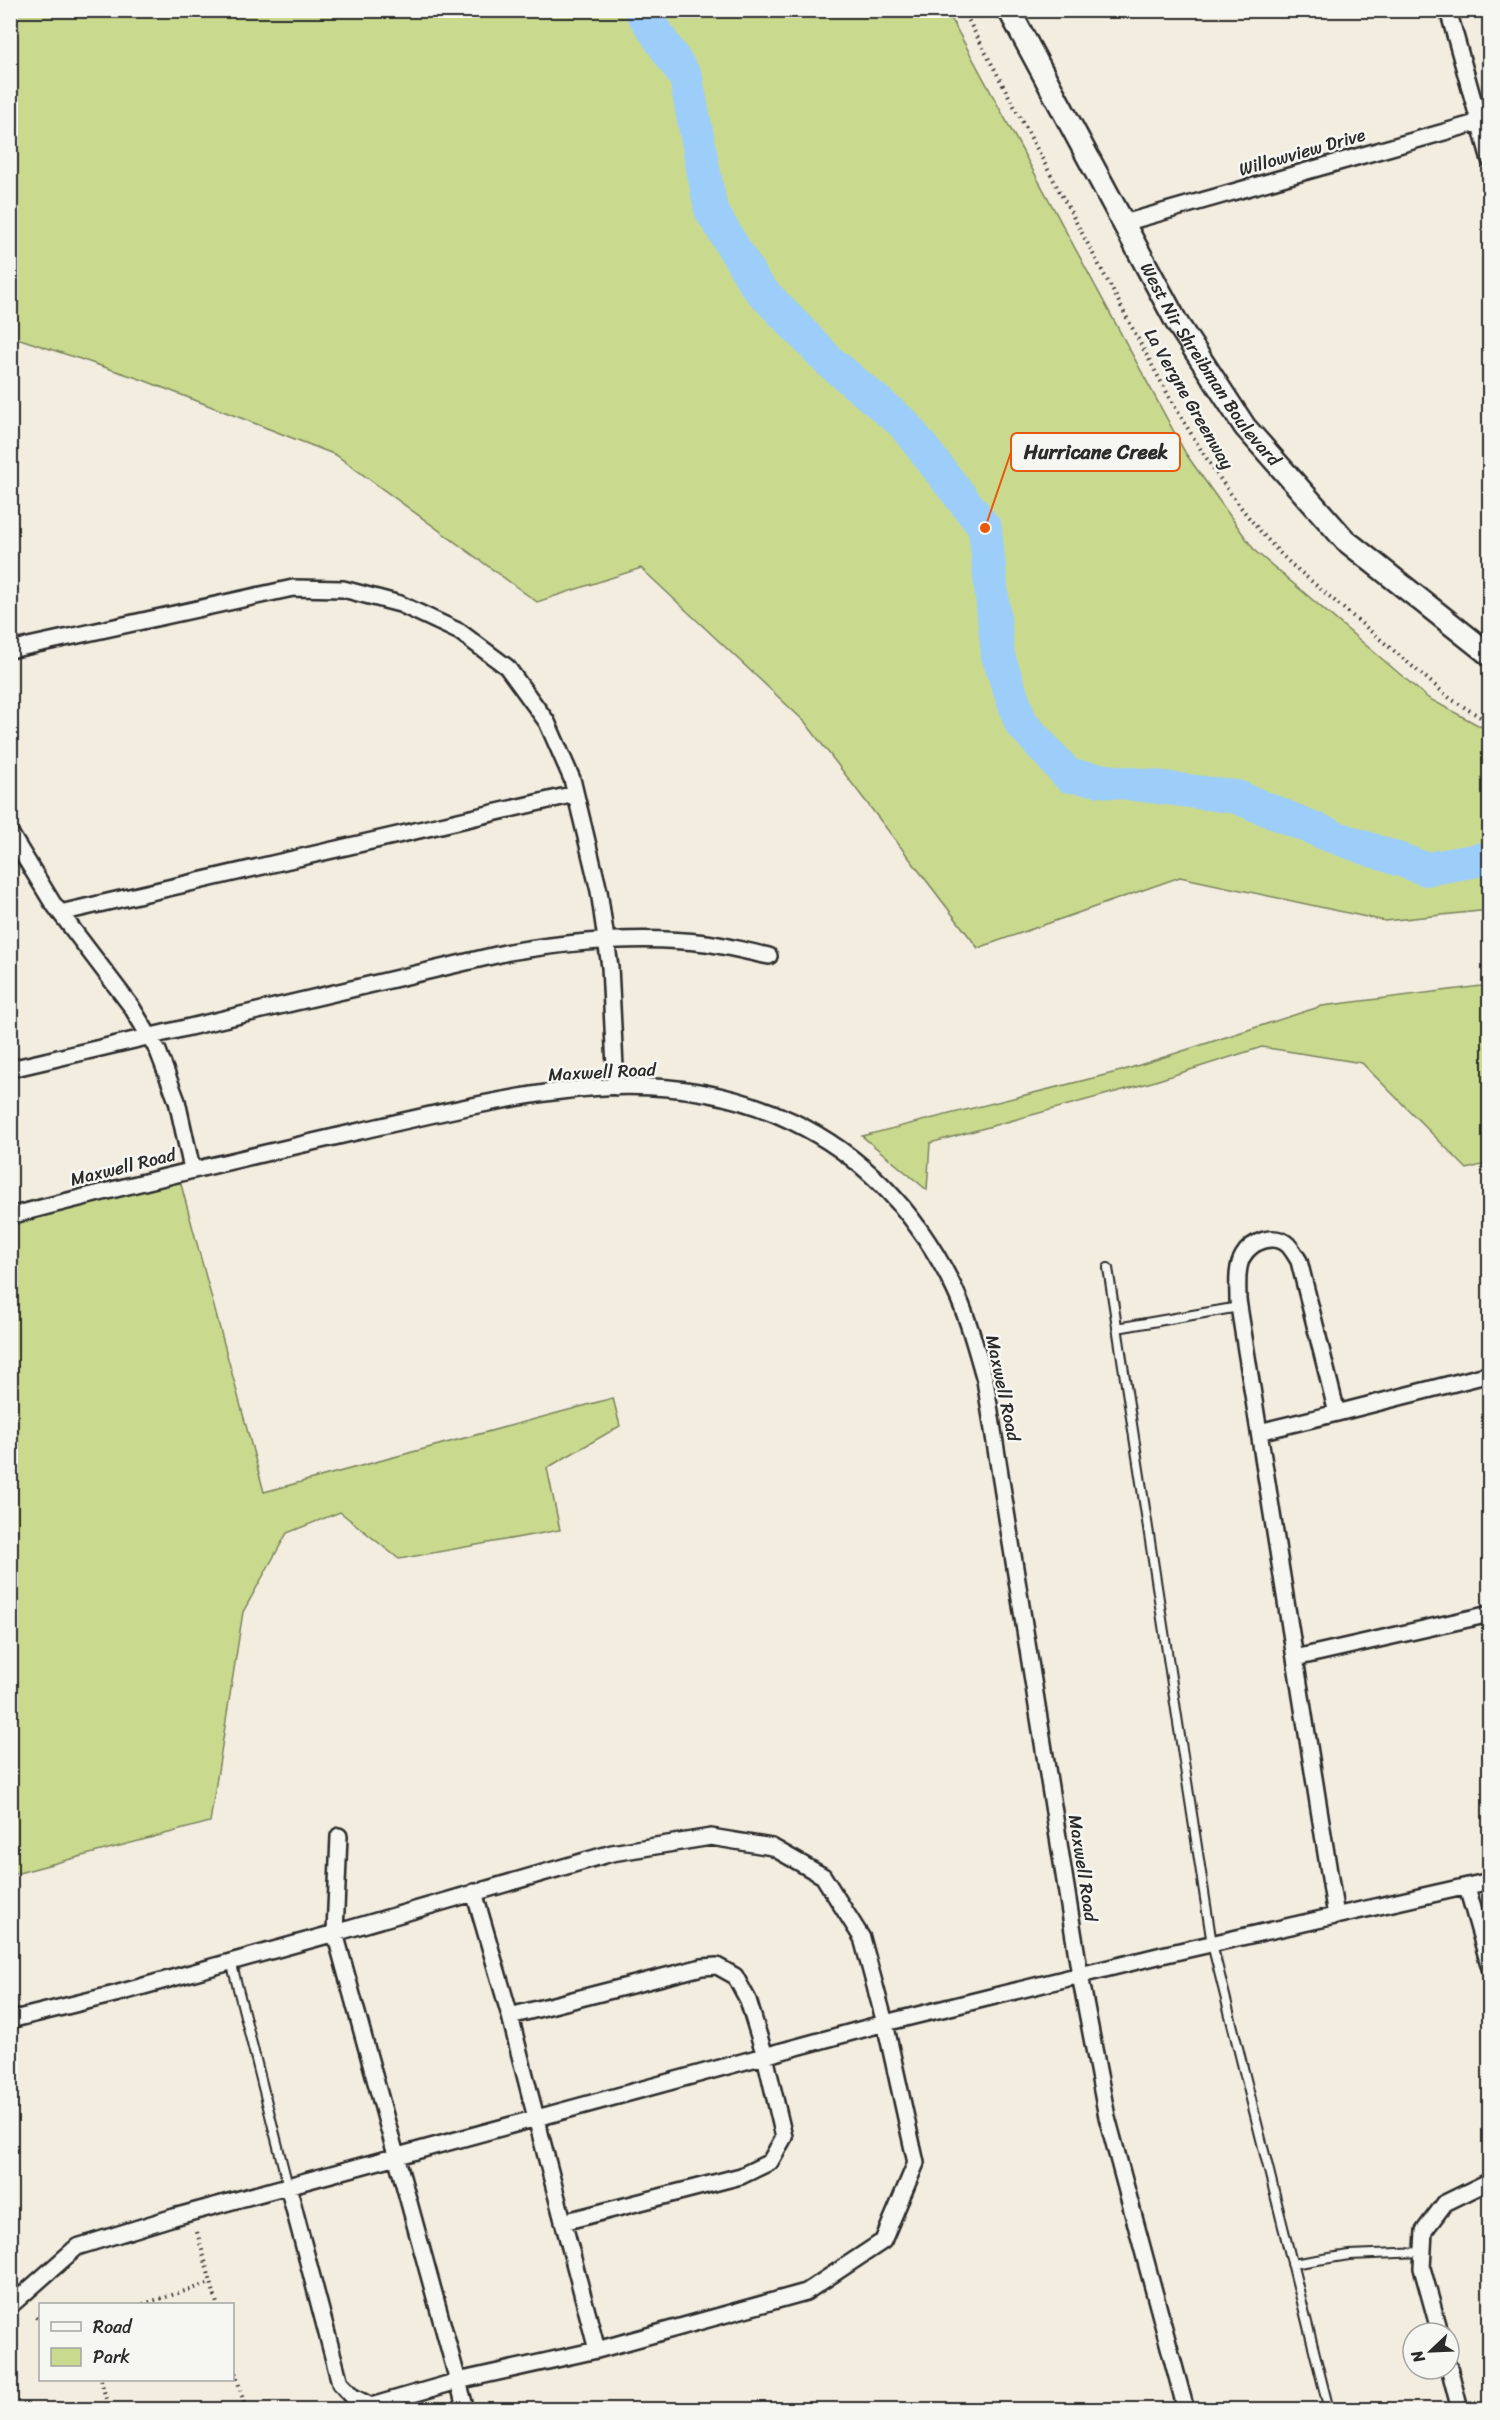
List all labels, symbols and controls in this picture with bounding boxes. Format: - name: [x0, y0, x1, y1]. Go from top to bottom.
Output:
- street label: Willowview Drive: [1235, 119, 1369, 185]
- street label: West Nir Shreibman Boulevard: [1131, 256, 1290, 475]
- street label: La Vergne Greenway: [1135, 322, 1243, 476]
- callout: Hurricane Creek: [1011, 433, 1180, 471]
- text: Hurricane Creek: [1023, 435, 1169, 470]
- street label: Maxwell Road: [547, 1053, 658, 1091]
- street label: Maxwell Road: [67, 1138, 181, 1196]
- street label: Maxwell Road: [976, 1332, 1030, 1446]
- street label: Maxwell Road: [1059, 1812, 1107, 1925]
- legend: [39, 2303, 234, 2381]
- text: Road: [93, 2311, 133, 2343]
- north arrow: [1401, 2321, 1461, 2381]
- text: Park: [93, 2341, 130, 2373]
- text: N: [1402, 2345, 1434, 2368]

